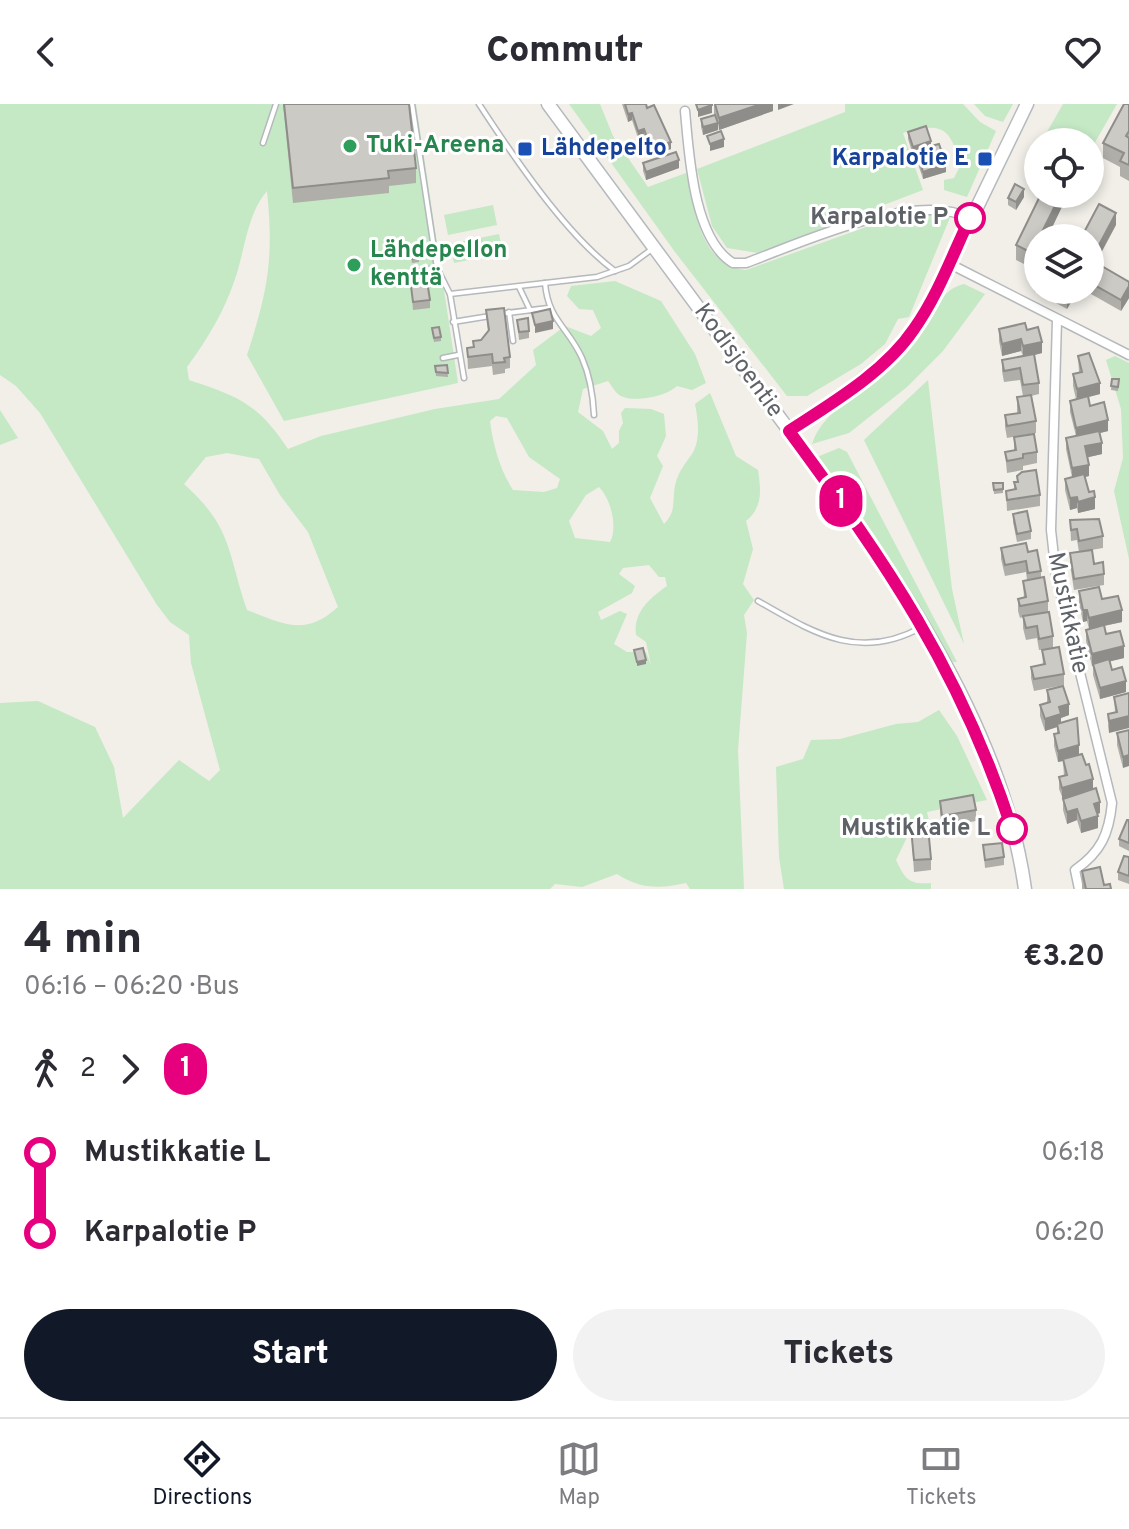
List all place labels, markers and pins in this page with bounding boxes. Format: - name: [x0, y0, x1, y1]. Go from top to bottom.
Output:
- place label: Tuki-Areena: [366, 131, 504, 161]
- place label: Lähdepelto: [541, 134, 667, 164]
- marker: Tuki-Areena: [341, 137, 359, 155]
- marker: Lähdepelto: [516, 140, 534, 158]
- place label: Karpalotie E: [832, 144, 969, 174]
- marker: Karpalotie E: [976, 150, 994, 168]
- place label: Karpalotie P: [810, 203, 948, 233]
- marker: Karpalotie P: [955, 203, 985, 233]
- place label: Lähdepellon kenttä: [370, 236, 508, 294]
- marker: Lähdepellon kenttä: [345, 256, 363, 274]
- place label: Mustikkatie L: [841, 814, 990, 844]
- marker: Mustikkatie L: [997, 814, 1027, 844]

